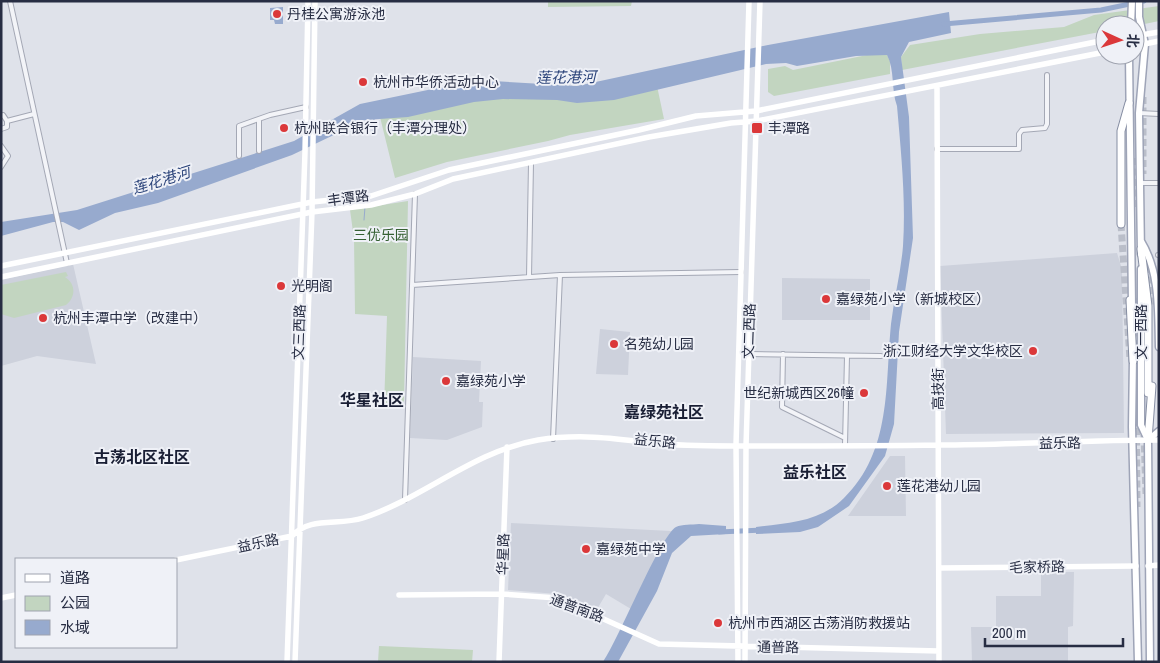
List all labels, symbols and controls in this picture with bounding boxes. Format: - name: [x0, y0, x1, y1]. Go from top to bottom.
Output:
- place label: 丹桂公寓游泳池: [287, 5, 385, 23]
- marker: 丹桂公寓游泳池: [271, 8, 283, 20]
- north arrow: [1095, 15, 1145, 65]
- text: 北: [1124, 33, 1142, 48]
- water label: 莲花港河: [536, 66, 599, 88]
- place label: 杭州市华侨活动中心: [373, 73, 499, 91]
- marker: 杭州市华侨活动中心: [357, 76, 369, 88]
- place label: 杭州联合银行（丰潭分理处）: [294, 119, 476, 137]
- place label: 丰潭路: [768, 119, 810, 137]
- marker: 丰潭路: [750, 121, 764, 135]
- marker: 杭州联合银行（丰潭分理处）: [278, 122, 290, 134]
- water label: 莲花港河: [129, 160, 196, 199]
- street label: 丰潭路: [326, 186, 370, 210]
- park label: 三优乐园: [353, 226, 409, 244]
- place label: 光明阁: [291, 277, 333, 295]
- marker: 光明阁: [275, 280, 287, 292]
- place label: 嘉绿苑小学（新城校区）: [836, 290, 990, 308]
- marker: 嘉绿苑小学（新城校区）: [820, 293, 832, 305]
- street label: 文二西路: [739, 303, 759, 359]
- street label: 文三西路: [289, 304, 309, 360]
- street label: 文一西路: [1132, 304, 1150, 360]
- place label: 杭州丰潭中学（改建中）: [53, 309, 207, 327]
- marker: 杭州丰潭中学（改建中）: [37, 312, 49, 324]
- place label: 名苑幼儿园: [624, 335, 694, 353]
- marker: 名苑幼儿园: [608, 338, 620, 350]
- place label: 浙江财经大学文华校区: [883, 342, 1023, 360]
- marker: 浙江财经大学文华校区: [1027, 345, 1039, 357]
- street label: 高技街: [929, 368, 947, 410]
- place label: 嘉绿苑小学: [456, 372, 526, 390]
- marker: 嘉绿苑小学: [440, 375, 452, 387]
- place label: 世纪新城西区26幢: [743, 384, 854, 402]
- marker: 世纪新城西区26幢: [858, 387, 870, 399]
- district label: 华星社区: [340, 389, 404, 411]
- district label: 嘉绿苑社区: [624, 401, 704, 423]
- street label: 益乐路: [633, 430, 677, 452]
- street label: 益乐路: [1039, 434, 1081, 452]
- district label: 古荡北区社区: [94, 446, 190, 468]
- district label: 益乐社区: [783, 461, 847, 483]
- place label: 莲花港幼儿园: [897, 477, 981, 495]
- marker: 莲花港幼儿园: [881, 480, 893, 492]
- street label: 益乐路: [236, 530, 280, 556]
- street label: 华星路: [493, 533, 513, 575]
- place label: 嘉绿苑中学: [596, 540, 666, 558]
- marker: 嘉绿苑中学: [580, 543, 592, 555]
- legend: [15, 558, 178, 648]
- street label: 毛家桥路: [1009, 558, 1065, 576]
- text: 道路: [60, 567, 90, 588]
- street label: 通普南路: [548, 590, 606, 626]
- text: 公园: [60, 592, 90, 613]
- place label: 杭州市西湖区古荡消防救援站: [728, 614, 910, 632]
- scale bar: [985, 616, 1122, 648]
- text: 水域: [60, 617, 90, 638]
- marker: 杭州市西湖区古荡消防救援站: [712, 617, 724, 629]
- text: 200 m: [992, 622, 1026, 643]
- street label: 通普路: [757, 638, 799, 656]

